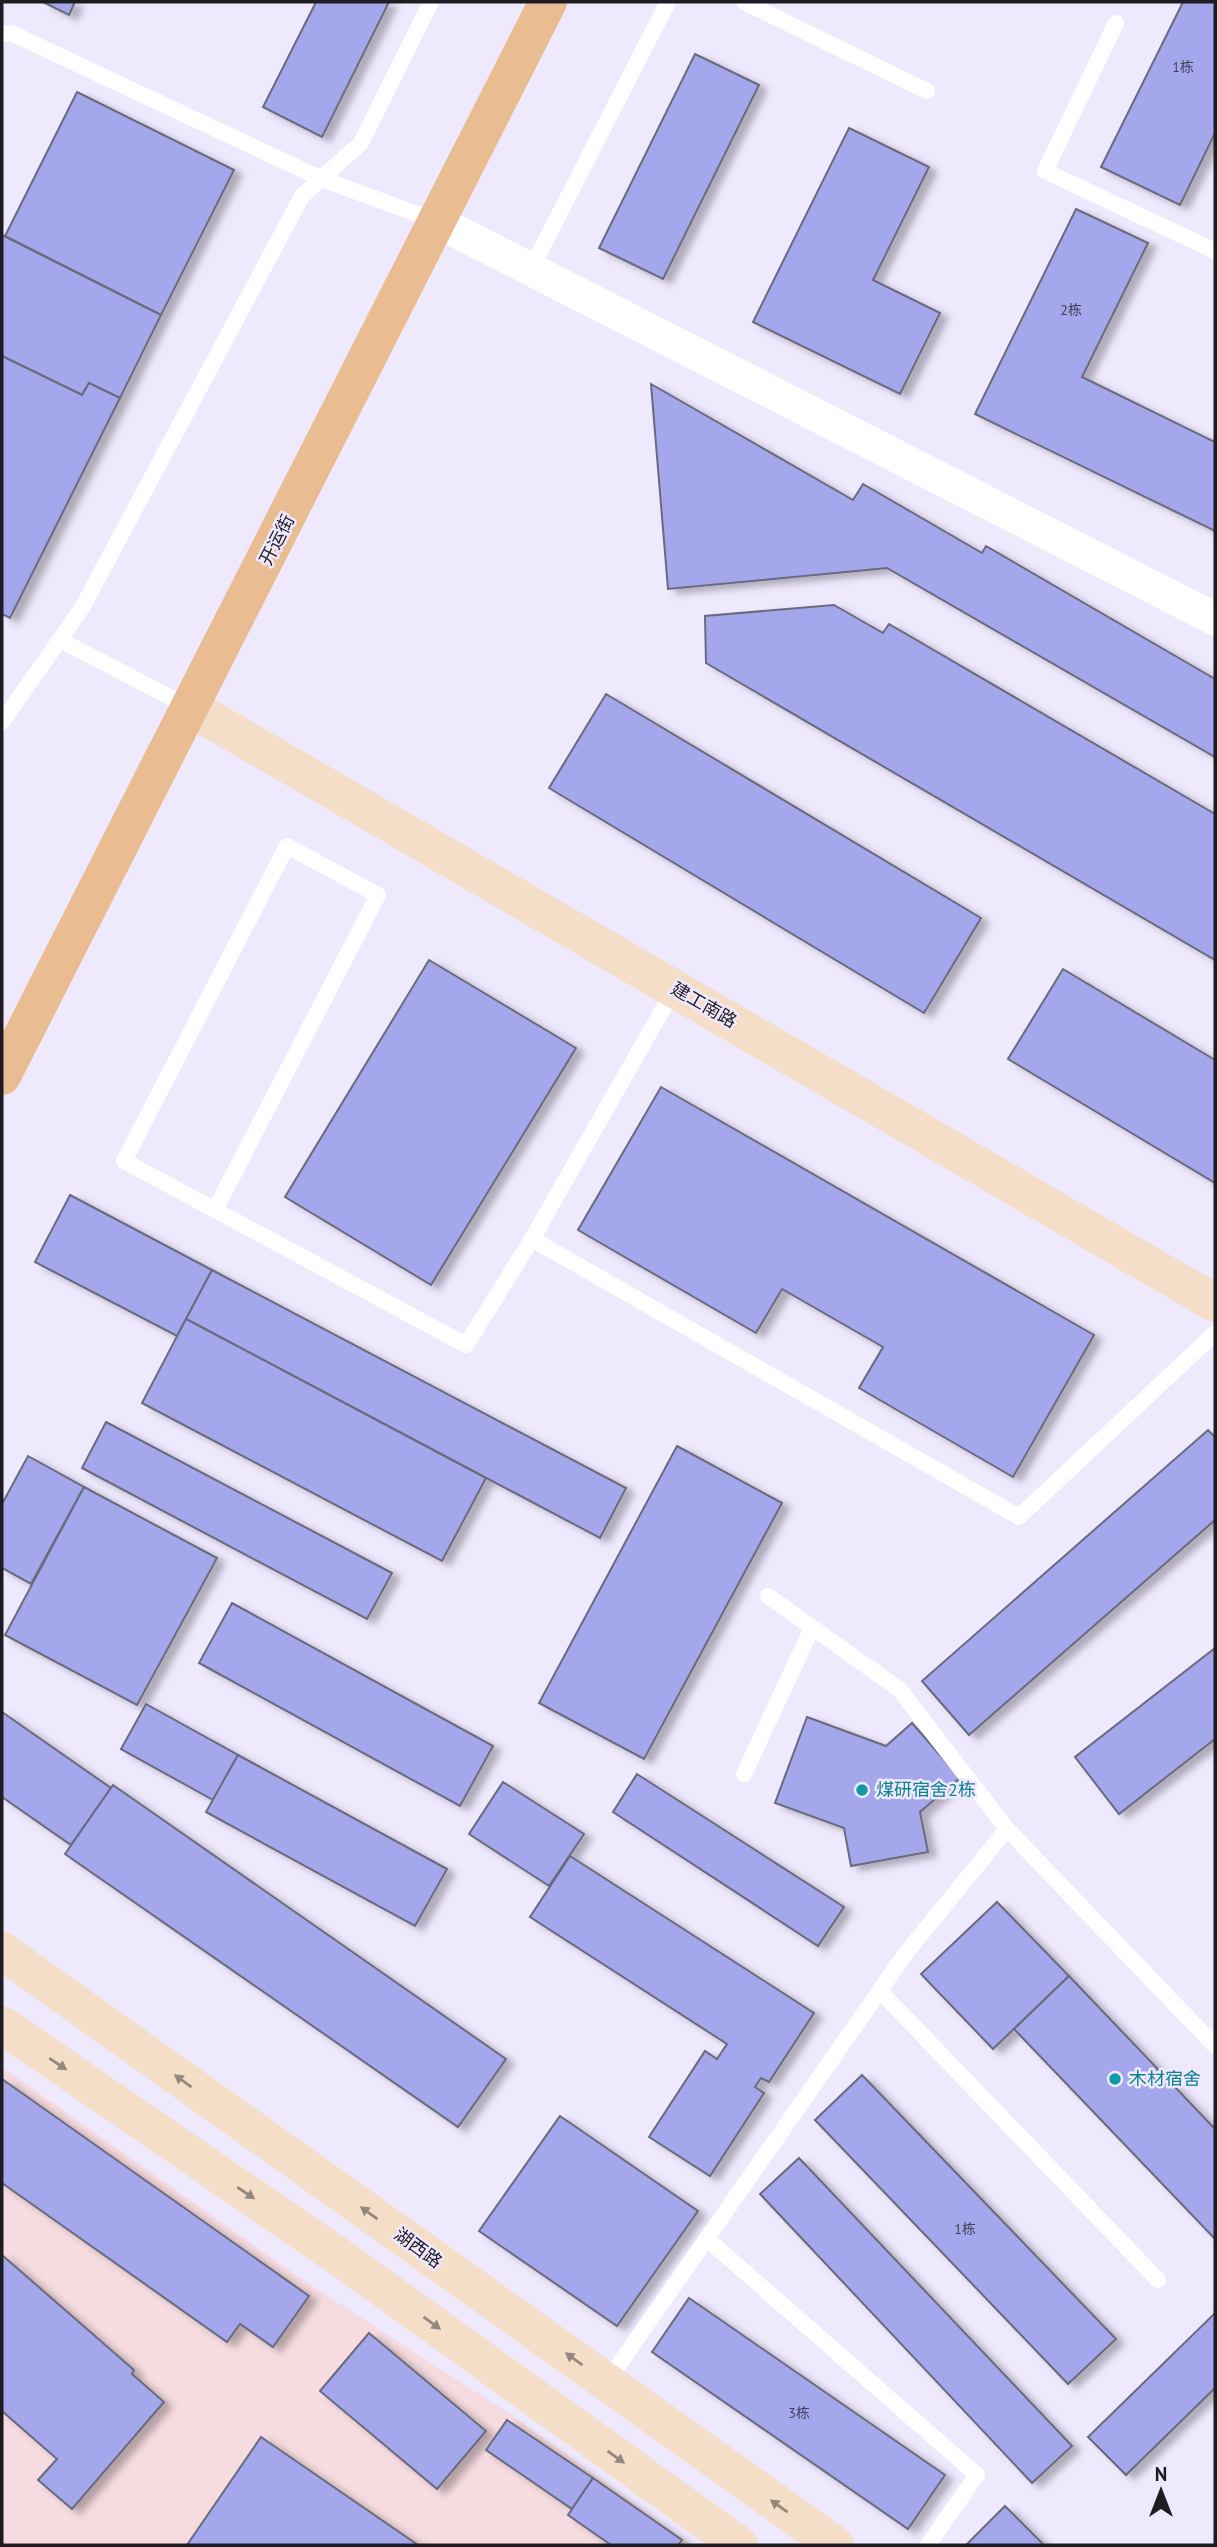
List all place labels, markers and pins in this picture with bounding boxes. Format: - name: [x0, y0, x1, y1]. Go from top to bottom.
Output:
- place label: 煤研宿舍2栋: [876, 1778, 976, 1801]
- marker: 煤研宿舍2栋: [854, 1782, 870, 1798]
- place label: 木材宿舍: [1129, 2067, 1201, 2090]
- marker: 木材宿舍: [1107, 2071, 1123, 2087]

